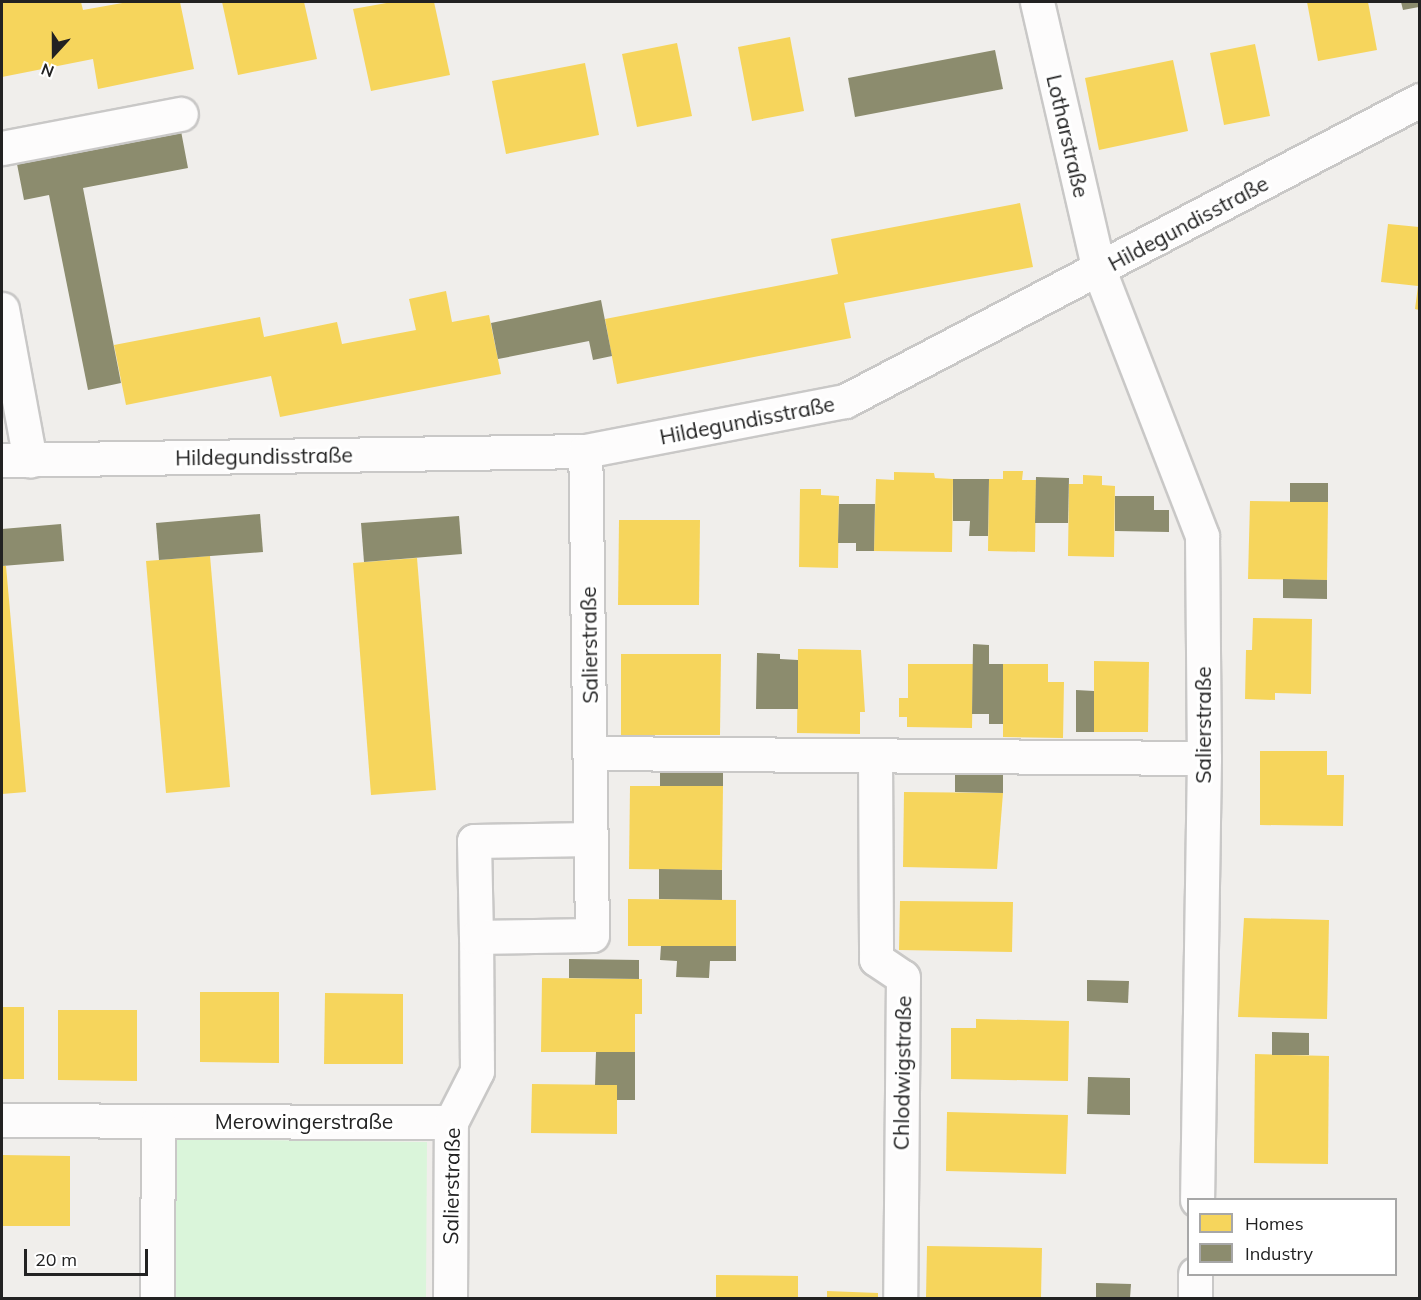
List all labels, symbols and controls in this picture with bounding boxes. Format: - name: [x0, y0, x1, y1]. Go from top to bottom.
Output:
- north arrow: [24, 24, 84, 84]
- text: N: [38, 59, 57, 82]
- street label: Lotharstraße: [1042, 72, 1094, 200]
- street label: Hildegundisstraße: [1104, 170, 1272, 276]
- street label: Hildegundisstraße: [657, 391, 837, 449]
- street label: Hildegundisstraße: [175, 442, 353, 470]
- street label: Salierstraße: [575, 586, 603, 704]
- street label: Salierstraße: [1190, 666, 1216, 784]
- street label: Chlodwigstraße: [888, 995, 916, 1151]
- street label: Merowingerstraße: [215, 1108, 393, 1134]
- street label: Salierstraße: [437, 1127, 465, 1245]
- legend: [1187, 1198, 1397, 1276]
- text: Homes: [1245, 1212, 1304, 1235]
- scale bar: [27, 1237, 152, 1275]
- text: Industry: [1245, 1242, 1313, 1265]
- text: 20 m: [35, 1248, 77, 1271]

